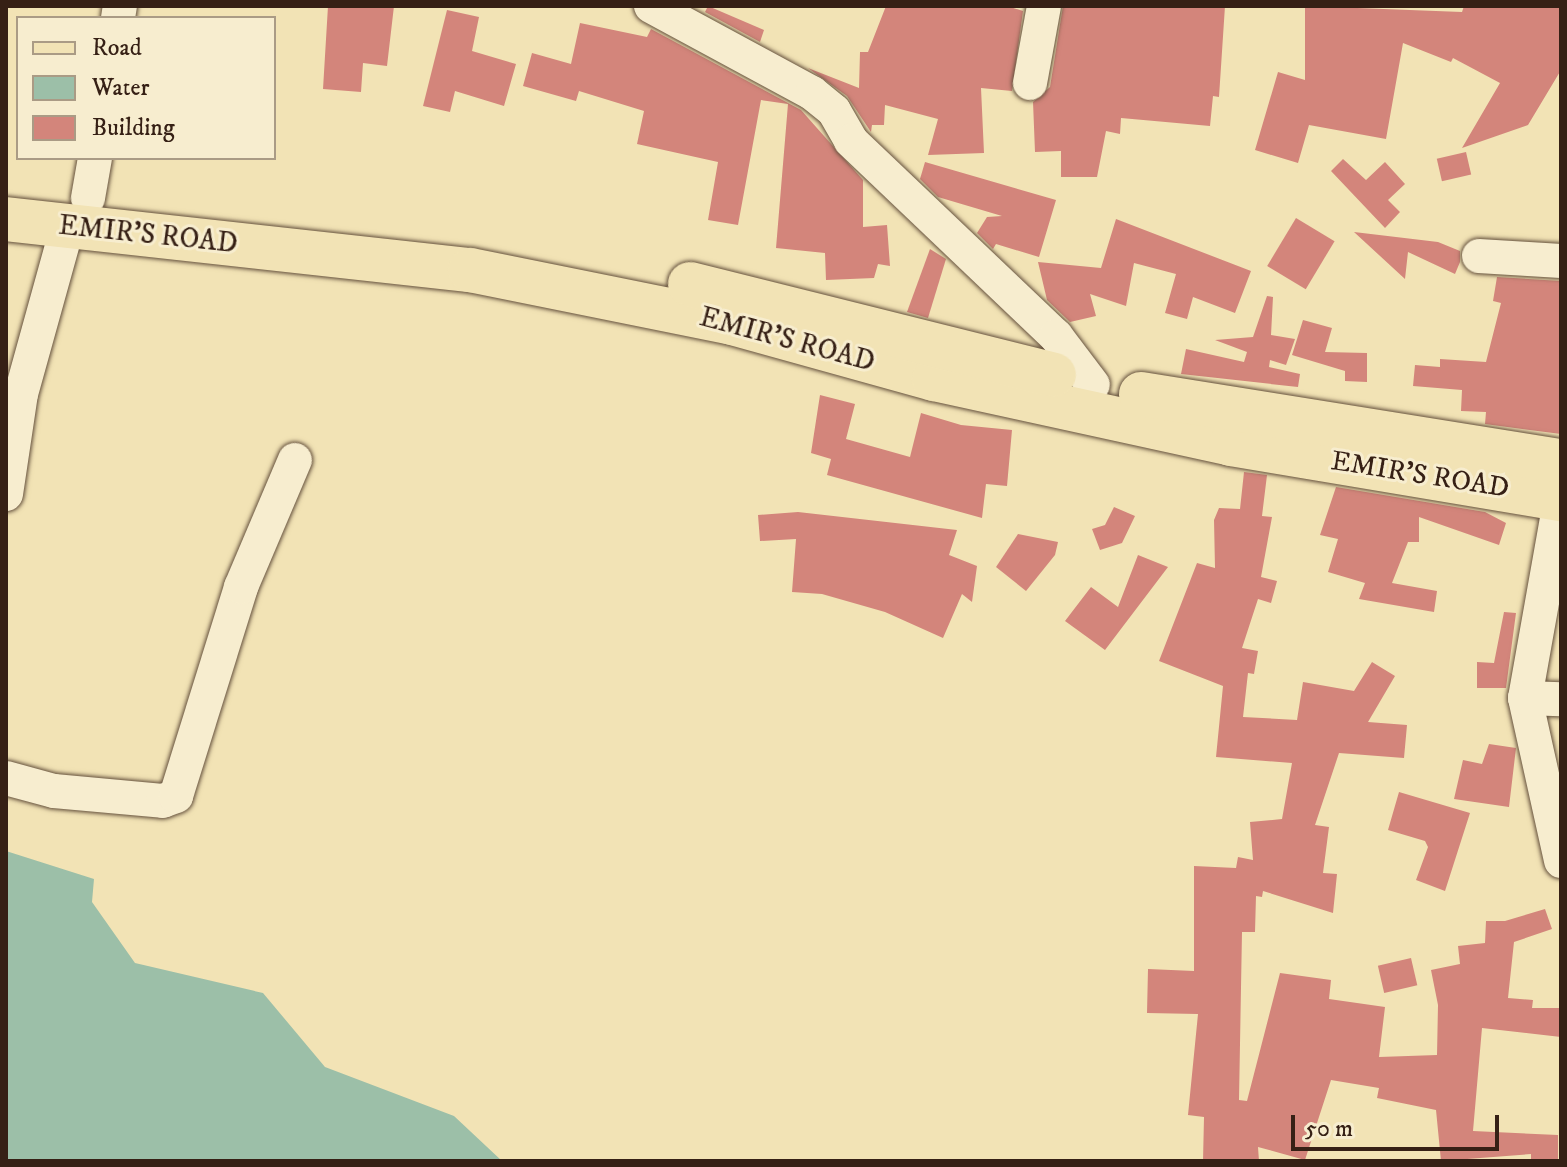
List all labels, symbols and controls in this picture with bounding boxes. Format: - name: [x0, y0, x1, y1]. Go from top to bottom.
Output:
- legend: [16, 16, 276, 160]
- text: Road: [92, 33, 142, 63]
- text: Water: [92, 73, 149, 103]
- text: Building: [92, 113, 175, 143]
- street label: EMIR'S ROAD: [57, 209, 239, 261]
- street label: EMIR'S ROAD: [696, 301, 878, 379]
- street label: EMIR'S ROAD: [1329, 444, 1511, 506]
- scale bar: [1295, 1099, 1503, 1149]
- text: 50 m: [1305, 1114, 1353, 1144]

